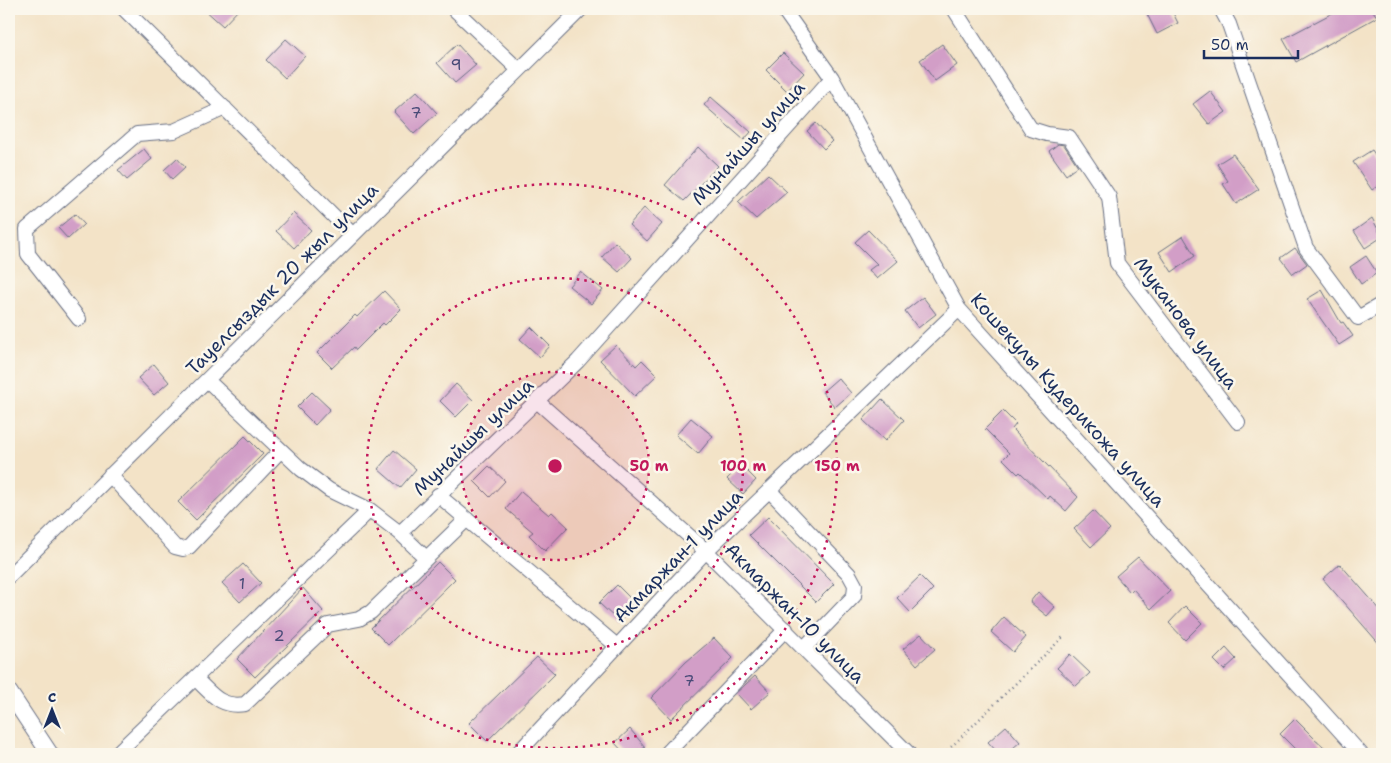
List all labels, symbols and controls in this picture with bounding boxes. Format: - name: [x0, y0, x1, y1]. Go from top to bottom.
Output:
- scale bar: [1204, 28, 1297, 60]
- text: 50 m: [1211, 35, 1249, 55]
- house number: 9: [450, 54, 462, 75]
- street label: Мунайшы улица: [686, 75, 811, 210]
- house number: 7: [410, 102, 422, 123]
- street label: Тауелсыздык 20 жыл улица: [180, 177, 384, 381]
- street label: Муканова улица: [1128, 252, 1244, 394]
- street label: Кошекулы Кудерикожа улица: [965, 288, 1171, 513]
- street label: Мунайшы улица: [407, 373, 539, 501]
- text: 50 m: [630, 456, 669, 476]
- text: 100 m: [720, 456, 766, 476]
- text: 150 m: [814, 456, 860, 476]
- centre of rings: [546, 457, 564, 475]
- street label: Акмаржан-1 улица: [608, 484, 748, 628]
- street label: Акмаржан-10 улица: [719, 537, 871, 689]
- house number: 1: [239, 573, 245, 594]
- house number: 2: [273, 625, 285, 646]
- house number: 7: [683, 670, 695, 691]
- north arrow: [28, 686, 78, 736]
- text: С: [48, 688, 56, 706]

